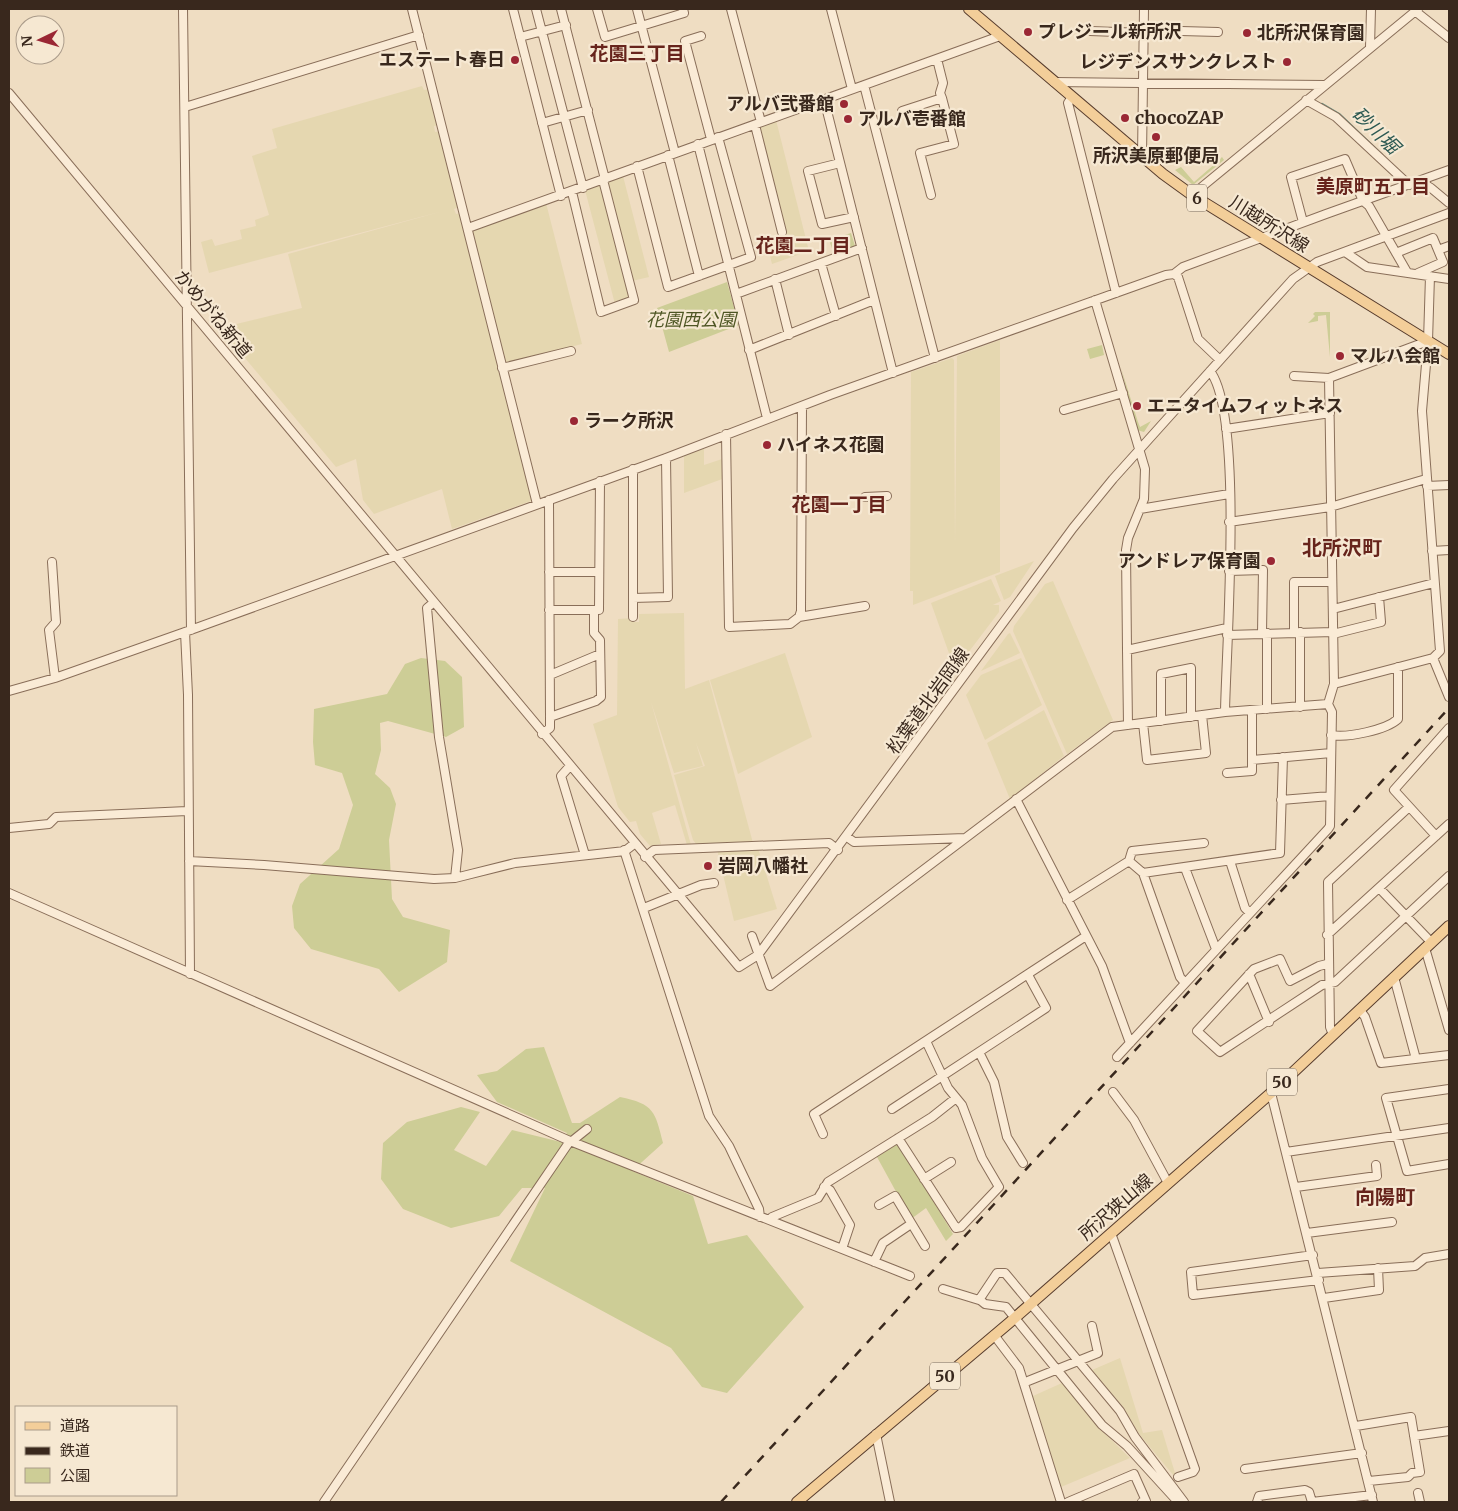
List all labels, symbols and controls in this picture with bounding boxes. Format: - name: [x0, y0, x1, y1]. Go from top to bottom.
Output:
- north arrow: [15, 15, 65, 65]
- place label: プレジール新所沢: [1038, 20, 1182, 43]
- place label: 北所沢保育園: [1257, 21, 1365, 44]
- marker: プレジール新所沢: [1022, 26, 1034, 38]
- marker: 北所沢保育園: [1241, 27, 1253, 39]
- text: N: [18, 35, 36, 47]
- district label: 花園三丁目: [589, 41, 685, 65]
- place label: エステート春日: [379, 48, 505, 71]
- place label: レジデンスサンクレスト: [1079, 50, 1277, 73]
- marker: エステート春日: [509, 54, 521, 66]
- marker: レジデンスサンクレスト: [1281, 56, 1293, 68]
- place label: アルバ弐番館: [726, 92, 834, 115]
- marker: アルバ弐番館: [838, 98, 850, 110]
- water label: 砂川堀: [1347, 102, 1407, 161]
- place label: chocoZAP: [1135, 106, 1223, 129]
- place label: アルバ壱番館: [858, 107, 966, 130]
- marker: chocoZAP: [1119, 112, 1131, 124]
- marker: アルバ壱番館: [842, 113, 854, 125]
- marker: 所沢美原郵便局: [1150, 131, 1162, 143]
- place label: 所沢美原郵便局: [1093, 144, 1219, 167]
- district label: 美原町五丁目: [1316, 174, 1430, 198]
- road number: 6: [1187, 184, 1207, 212]
- street label: 川越所沢線: [1225, 190, 1314, 257]
- district label: 花園二丁目: [755, 233, 851, 257]
- street label: かめがね新道: [170, 265, 257, 362]
- park label: 花園西公園: [646, 308, 739, 331]
- place label: マルハ会館: [1350, 344, 1440, 367]
- marker: マルハ会館: [1334, 350, 1346, 362]
- place label: エニタイムフィットネス: [1147, 394, 1343, 417]
- marker: エニタイムフィットネス: [1131, 400, 1143, 412]
- place label: ラーク所沢: [584, 409, 674, 432]
- marker: ラーク所沢: [568, 415, 580, 427]
- place label: ハイネス花園: [777, 433, 885, 456]
- marker: ハイネス花園: [761, 439, 773, 451]
- district label: 花園一丁目: [791, 492, 887, 516]
- district label: 北所沢町: [1302, 535, 1382, 560]
- place label: アンドレア保育園: [1118, 549, 1261, 572]
- marker: アンドレア保育園: [1265, 555, 1277, 567]
- street label: 松葉道北岩岡線: [881, 643, 974, 758]
- place label: 岩岡八幡社: [718, 854, 808, 877]
- marker: 岩岡八幡社: [702, 860, 714, 872]
- road number: 50: [1267, 1068, 1297, 1096]
- street label: 所沢狭山線: [1074, 1168, 1157, 1245]
- district label: 向陽町: [1355, 1184, 1415, 1209]
- road number: 50: [930, 1362, 960, 1390]
- legend: [15, 1406, 178, 1496]
- text: 道路: [60, 1416, 90, 1435]
- text: 鉄道: [60, 1441, 90, 1460]
- text: 公園: [60, 1466, 90, 1485]

